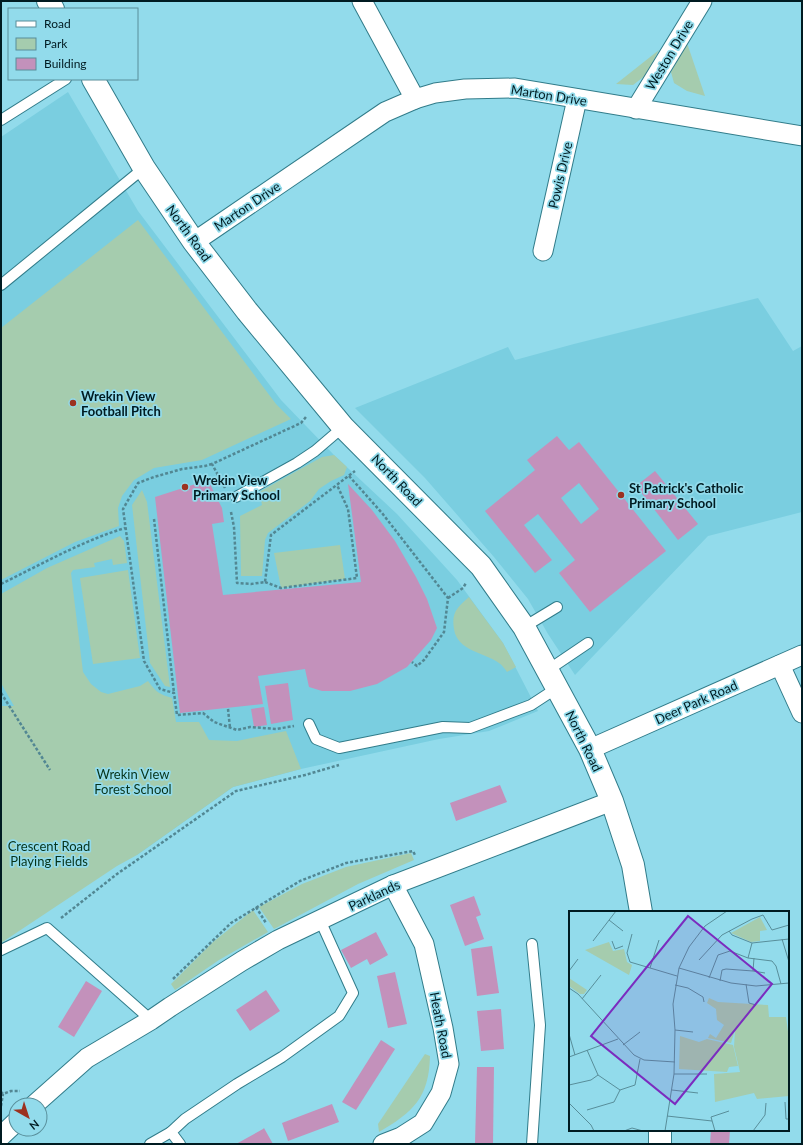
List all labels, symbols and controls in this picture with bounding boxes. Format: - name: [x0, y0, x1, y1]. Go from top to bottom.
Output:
- legend: [8, 8, 138, 80]
- text: Road: [44, 16, 71, 31]
- street label: Weston Drive: [642, 17, 696, 93]
- text: Park: [44, 36, 68, 51]
- text: Building: [44, 56, 87, 71]
- street label: Marton Drive: [510, 81, 588, 109]
- street label: Powis Drive: [545, 140, 575, 210]
- street label: Marton Drive: [211, 178, 283, 234]
- street label: North Road: [163, 202, 215, 264]
- place label: Wrekin View Football Pitch: [81, 388, 161, 419]
- marker: Wrekin View Football Pitch: [68, 398, 78, 408]
- street label: North Road: [368, 451, 426, 509]
- place label: Wrekin View Primary School: [193, 472, 280, 503]
- place label: St Patrick's Catholic Primary School: [629, 480, 744, 511]
- marker: Wrekin View Primary School: [180, 482, 190, 492]
- marker: St Patrick's Catholic Primary School: [616, 490, 626, 500]
- street label: Deer Park Road: [652, 677, 740, 727]
- street label: North Road: [562, 708, 606, 774]
- park label: Wrekin View Forest School: [94, 766, 172, 797]
- park label: Crescent Road Playing Fields: [8, 838, 90, 869]
- street label: Parklands: [346, 876, 403, 914]
- inset map: [569, 911, 789, 1131]
- street label: Heath Road: [427, 991, 455, 1059]
- north arrow: [8, 1097, 48, 1137]
- text: N: [27, 1117, 42, 1133]

